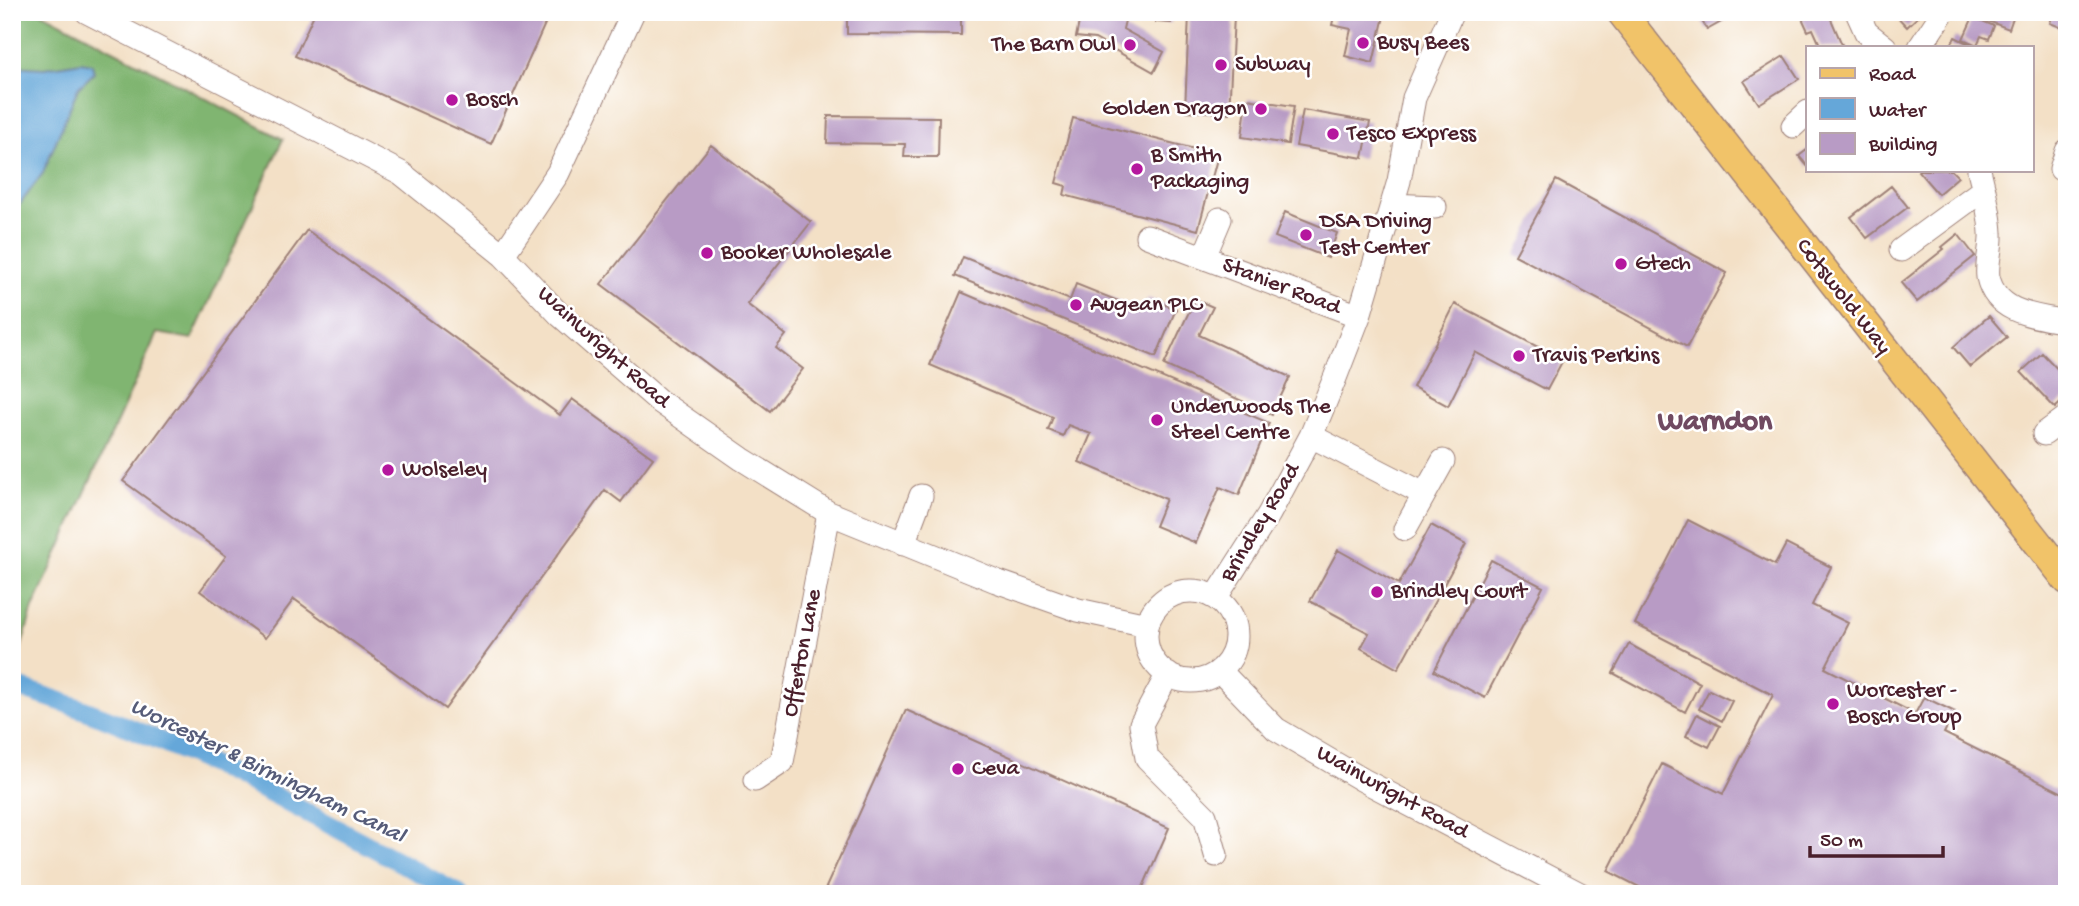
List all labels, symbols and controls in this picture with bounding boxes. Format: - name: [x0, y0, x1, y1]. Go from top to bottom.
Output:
- place label: Busy Bees: [1376, 30, 1469, 57]
- place label: The Barn Owl: [990, 32, 1116, 59]
- marker: Busy Bees: [1355, 35, 1371, 51]
- marker: The Barn Owl: [1122, 37, 1138, 53]
- legend: [1806, 46, 2034, 172]
- place label: Subway: [1235, 52, 1311, 79]
- marker: Subway: [1213, 57, 1229, 73]
- text: Road: [1869, 64, 1917, 89]
- place label: Bosch: [465, 87, 518, 114]
- marker: Bosch: [444, 92, 460, 108]
- place label: Golden Dragon: [1102, 96, 1247, 123]
- text: Water: [1869, 100, 1927, 125]
- marker: Golden Dragon: [1253, 101, 1269, 117]
- place label: Tesco Express: [1345, 121, 1477, 148]
- marker: Tesco Express: [1325, 126, 1341, 142]
- text: Building: [1868, 134, 1938, 159]
- place label: B Smith Packaging: [1150, 143, 1249, 196]
- marker: B Smith Packaging: [1129, 161, 1145, 177]
- place label: DSA Driving Test Center: [1318, 209, 1432, 262]
- marker: DSA Driving Test Center: [1298, 227, 1314, 243]
- street label: Cotswold Way: [1789, 234, 1897, 360]
- place label: Booker Wholesale: [720, 240, 892, 267]
- marker: Booker Wholesale: [699, 245, 715, 261]
- place label: Gtech: [1635, 251, 1691, 278]
- street label: Stanier Road: [1218, 252, 1345, 322]
- marker: Gtech: [1613, 256, 1629, 272]
- street label: Wainwright Road: [531, 281, 676, 416]
- place label: Augean PLC: [1090, 292, 1204, 319]
- marker: Augean PLC: [1068, 297, 1084, 313]
- place label: Travis Perkins: [1531, 343, 1660, 370]
- marker: Travis Perkins: [1511, 348, 1527, 364]
- place label: Underwoods The Steel Centre: [1171, 394, 1332, 447]
- district label: Warndon: [1657, 406, 1773, 441]
- marker: Underwoods The Steel Centre: [1149, 412, 1165, 428]
- place label: Wolseley: [402, 457, 487, 484]
- street label: Brindley Road: [1215, 458, 1308, 588]
- marker: Wolseley: [380, 462, 396, 478]
- place label: Brindley Court: [1390, 579, 1528, 606]
- marker: Brindley Court: [1369, 584, 1385, 600]
- street label: Offerton Lane: [777, 586, 829, 719]
- place label: Worcester - Bosch Group: [1846, 678, 1961, 731]
- water label: Worcester & Birmingham Canal: [125, 693, 411, 852]
- marker: Worcester - Bosch Group: [1825, 696, 1841, 712]
- street label: Wainwright Road: [1311, 740, 1474, 847]
- place label: Ceva: [972, 756, 1020, 783]
- marker: Ceva: [950, 761, 966, 777]
- scale bar: [1810, 815, 1942, 859]
- text: 50 m: [1820, 830, 1863, 855]

